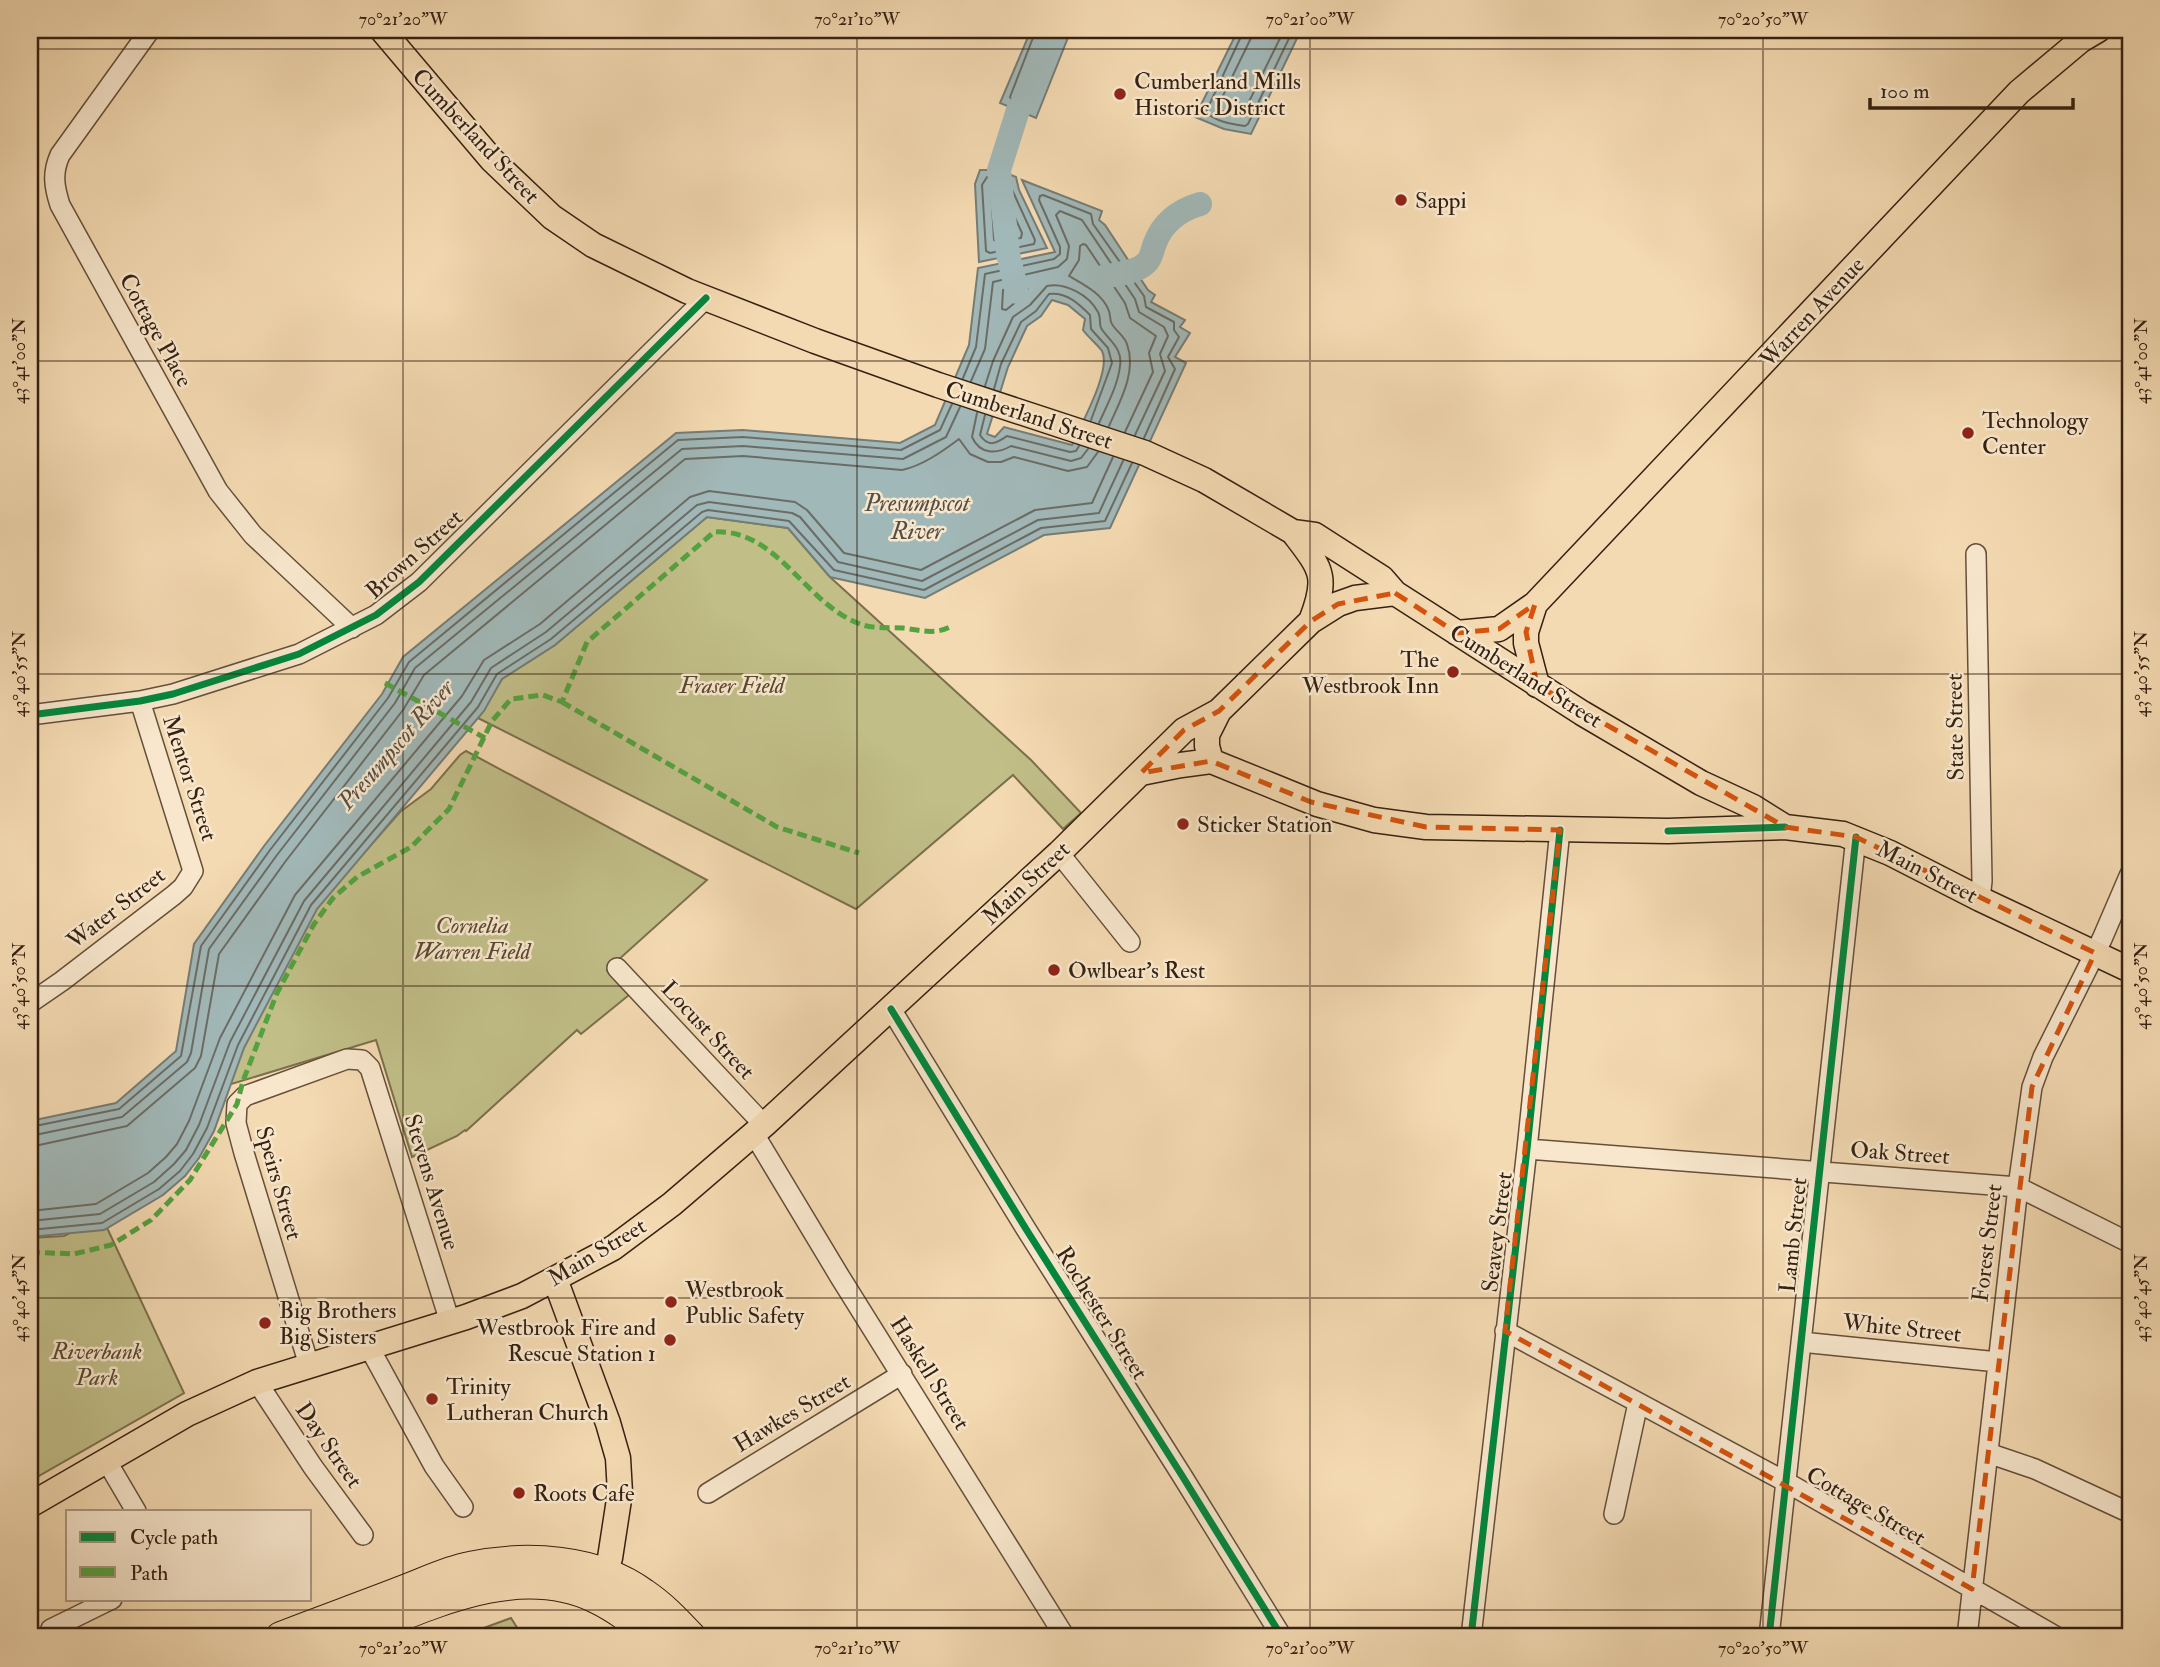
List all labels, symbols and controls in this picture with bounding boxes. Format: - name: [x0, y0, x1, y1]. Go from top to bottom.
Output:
- text: 70°21'20"W: [359, 8, 448, 31]
- text: 70°21'10"W: [814, 8, 901, 31]
- text: 70°21'00"W: [1266, 8, 1355, 31]
- text: 70°20'50"W: [1718, 8, 1809, 31]
- street label: Cumberland Street: [406, 62, 546, 210]
- scale bar: [1870, 66, 2072, 110]
- place label: Cumberland Mills Historic District: [1134, 67, 1301, 122]
- text: 100 m: [1880, 78, 1930, 105]
- marker: Cumberland Mills Historic District: [1112, 86, 1128, 102]
- place label: Sappi: [1415, 186, 1467, 216]
- marker: Sappi: [1393, 192, 1409, 208]
- street label: Warren Avenue: [1753, 250, 1871, 374]
- street label: Cottage Place: [113, 268, 199, 392]
- text: 43°41'00"N: [8, 318, 31, 404]
- text: 43°41'00"N: [2130, 318, 2153, 404]
- street label: Cumberland Street: [942, 374, 1116, 456]
- place label: Technology Center: [1982, 406, 2089, 461]
- marker: Technology Center: [1960, 425, 1976, 441]
- water label: Presumpscot River: [863, 488, 971, 547]
- street label: Brown Street: [359, 503, 469, 605]
- street label: Cumberland Street: [1444, 617, 1608, 735]
- text: 43°40'55"N: [8, 631, 31, 717]
- text: 43°40'55"N: [2130, 631, 2153, 717]
- place label: The Westbrook Inn: [1301, 645, 1439, 700]
- marker: The Westbrook Inn: [1445, 664, 1461, 680]
- park label: Fraser Field: [679, 671, 786, 700]
- water label: Presumpscot River: [330, 673, 462, 817]
- street label: State Street: [1940, 673, 1970, 781]
- street label: Mentor Street: [156, 711, 224, 845]
- place label: Sticker Station: [1197, 810, 1332, 839]
- marker: Sticker Station: [1175, 816, 1191, 832]
- street label: Main Street: [1871, 834, 1983, 910]
- street label: Main Street: [976, 835, 1076, 931]
- street label: Water Street: [60, 861, 171, 956]
- park label: Cornelia Warren Field: [414, 911, 532, 966]
- text: 43°40'50"N: [8, 942, 31, 1030]
- text: 43°40'50"N: [2130, 942, 2153, 1030]
- place label: Owlbear's Rest: [1068, 956, 1205, 985]
- marker: Owlbear's Rest: [1046, 962, 1062, 978]
- street label: Locust Street: [655, 975, 761, 1085]
- street label: Stevens Avenue: [398, 1111, 466, 1254]
- street label: Speirs Street: [248, 1123, 309, 1243]
- street label: Oak Street: [1849, 1135, 1951, 1171]
- street label: Seavey Street: [1475, 1170, 1519, 1294]
- street label: Lamb Street: [1773, 1176, 1813, 1294]
- street label: Forest Street: [1965, 1182, 2009, 1304]
- street label: Main Street: [542, 1211, 652, 1293]
- street label: Rochester Street: [1049, 1241, 1155, 1385]
- text: 43°40'45"N: [8, 1254, 31, 1342]
- text: 43°40'45"N: [2130, 1254, 2153, 1342]
- place label: Westbrook Public Safety: [684, 1275, 805, 1330]
- marker: Westbrook Public Safety: [663, 1294, 679, 1310]
- place label: Big Brothers Big Sisters: [279, 1296, 396, 1351]
- street label: White Street: [1840, 1307, 1963, 1349]
- street label: Haskell Street: [884, 1311, 976, 1435]
- place label: Westbrook Fire and Rescue Station 1: [475, 1313, 656, 1368]
- marker: Big Brothers Big Sisters: [257, 1315, 273, 1331]
- marker: Westbrook Fire and Rescue Station 1: [662, 1332, 678, 1348]
- park label: Riverbank Park: [51, 1337, 142, 1392]
- street label: Hawkes Street: [729, 1367, 855, 1459]
- place label: Trinity Lutheran Church: [446, 1372, 609, 1427]
- marker: Trinity Lutheran Church: [424, 1391, 440, 1407]
- street label: Day Street: [289, 1396, 369, 1494]
- street label: Cottage Street: [1801, 1460, 1931, 1552]
- place label: Roots Cafe: [533, 1479, 635, 1508]
- marker: Roots Cafe: [511, 1485, 527, 1501]
- legend: [66, 1510, 312, 1600]
- text: Cycle path: [130, 1524, 218, 1551]
- text: Path: [130, 1560, 168, 1587]
- text: 70°21'20"W: [359, 1637, 448, 1660]
- text: 70°21'10"W: [814, 1637, 901, 1660]
- text: 70°21'00"W: [1266, 1637, 1355, 1660]
- text: 70°20'50"W: [1718, 1637, 1809, 1660]

